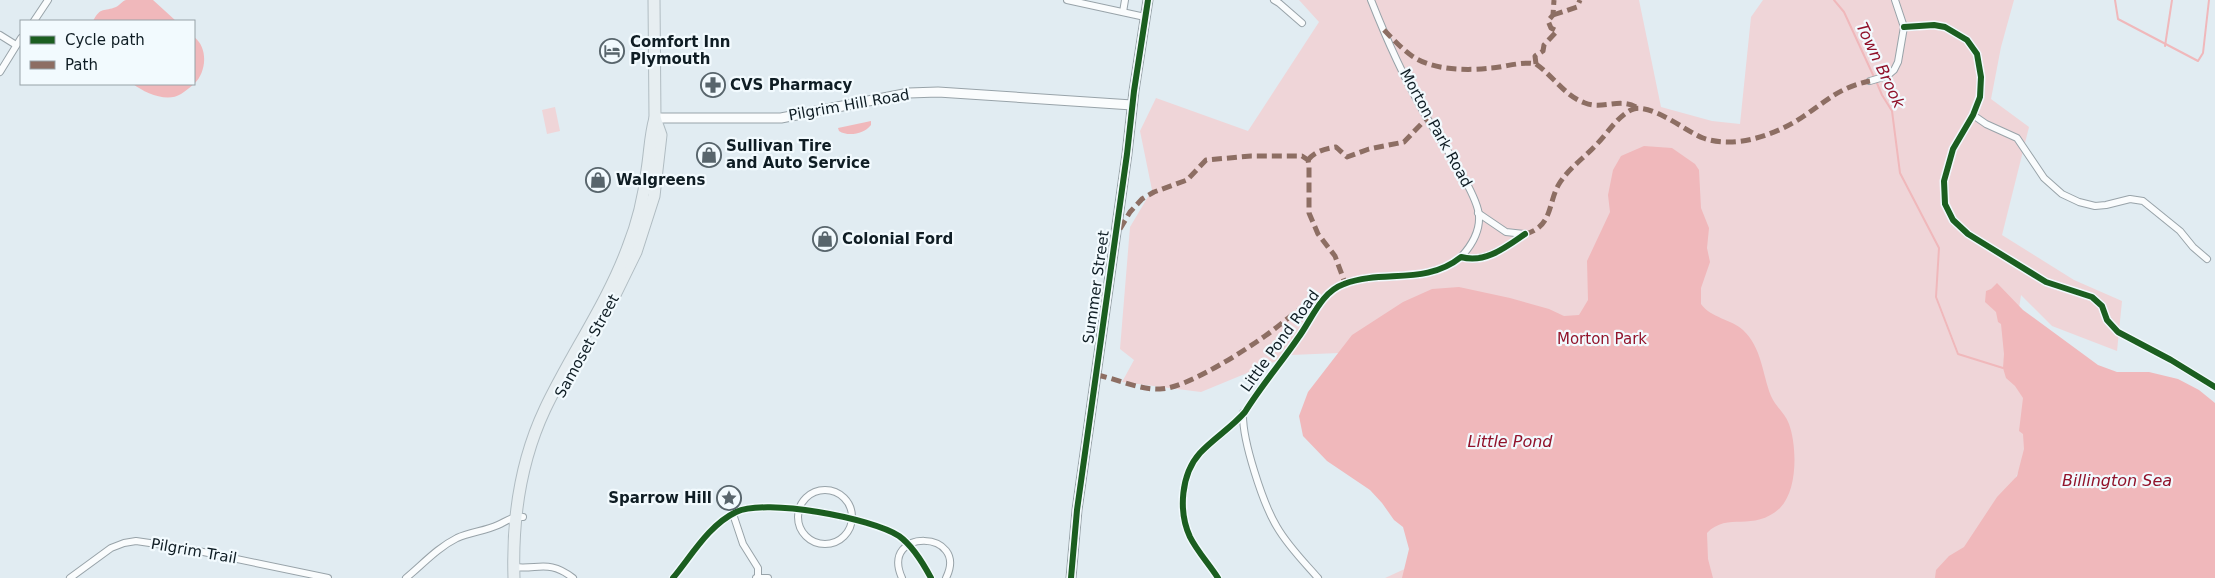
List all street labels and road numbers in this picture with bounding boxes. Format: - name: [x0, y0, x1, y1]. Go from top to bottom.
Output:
- street label: Morton Park Road: [1396, 66, 1476, 190]
- street label: Pilgrim Hill Road: [787, 86, 911, 124]
- street label: Summer Street: [1079, 229, 1113, 345]
- street label: Little Pond Road: [1237, 287, 1323, 395]
- street label: Samoset Street: [551, 291, 623, 401]
- street label: Pilgrim Trail: [150, 535, 238, 567]

